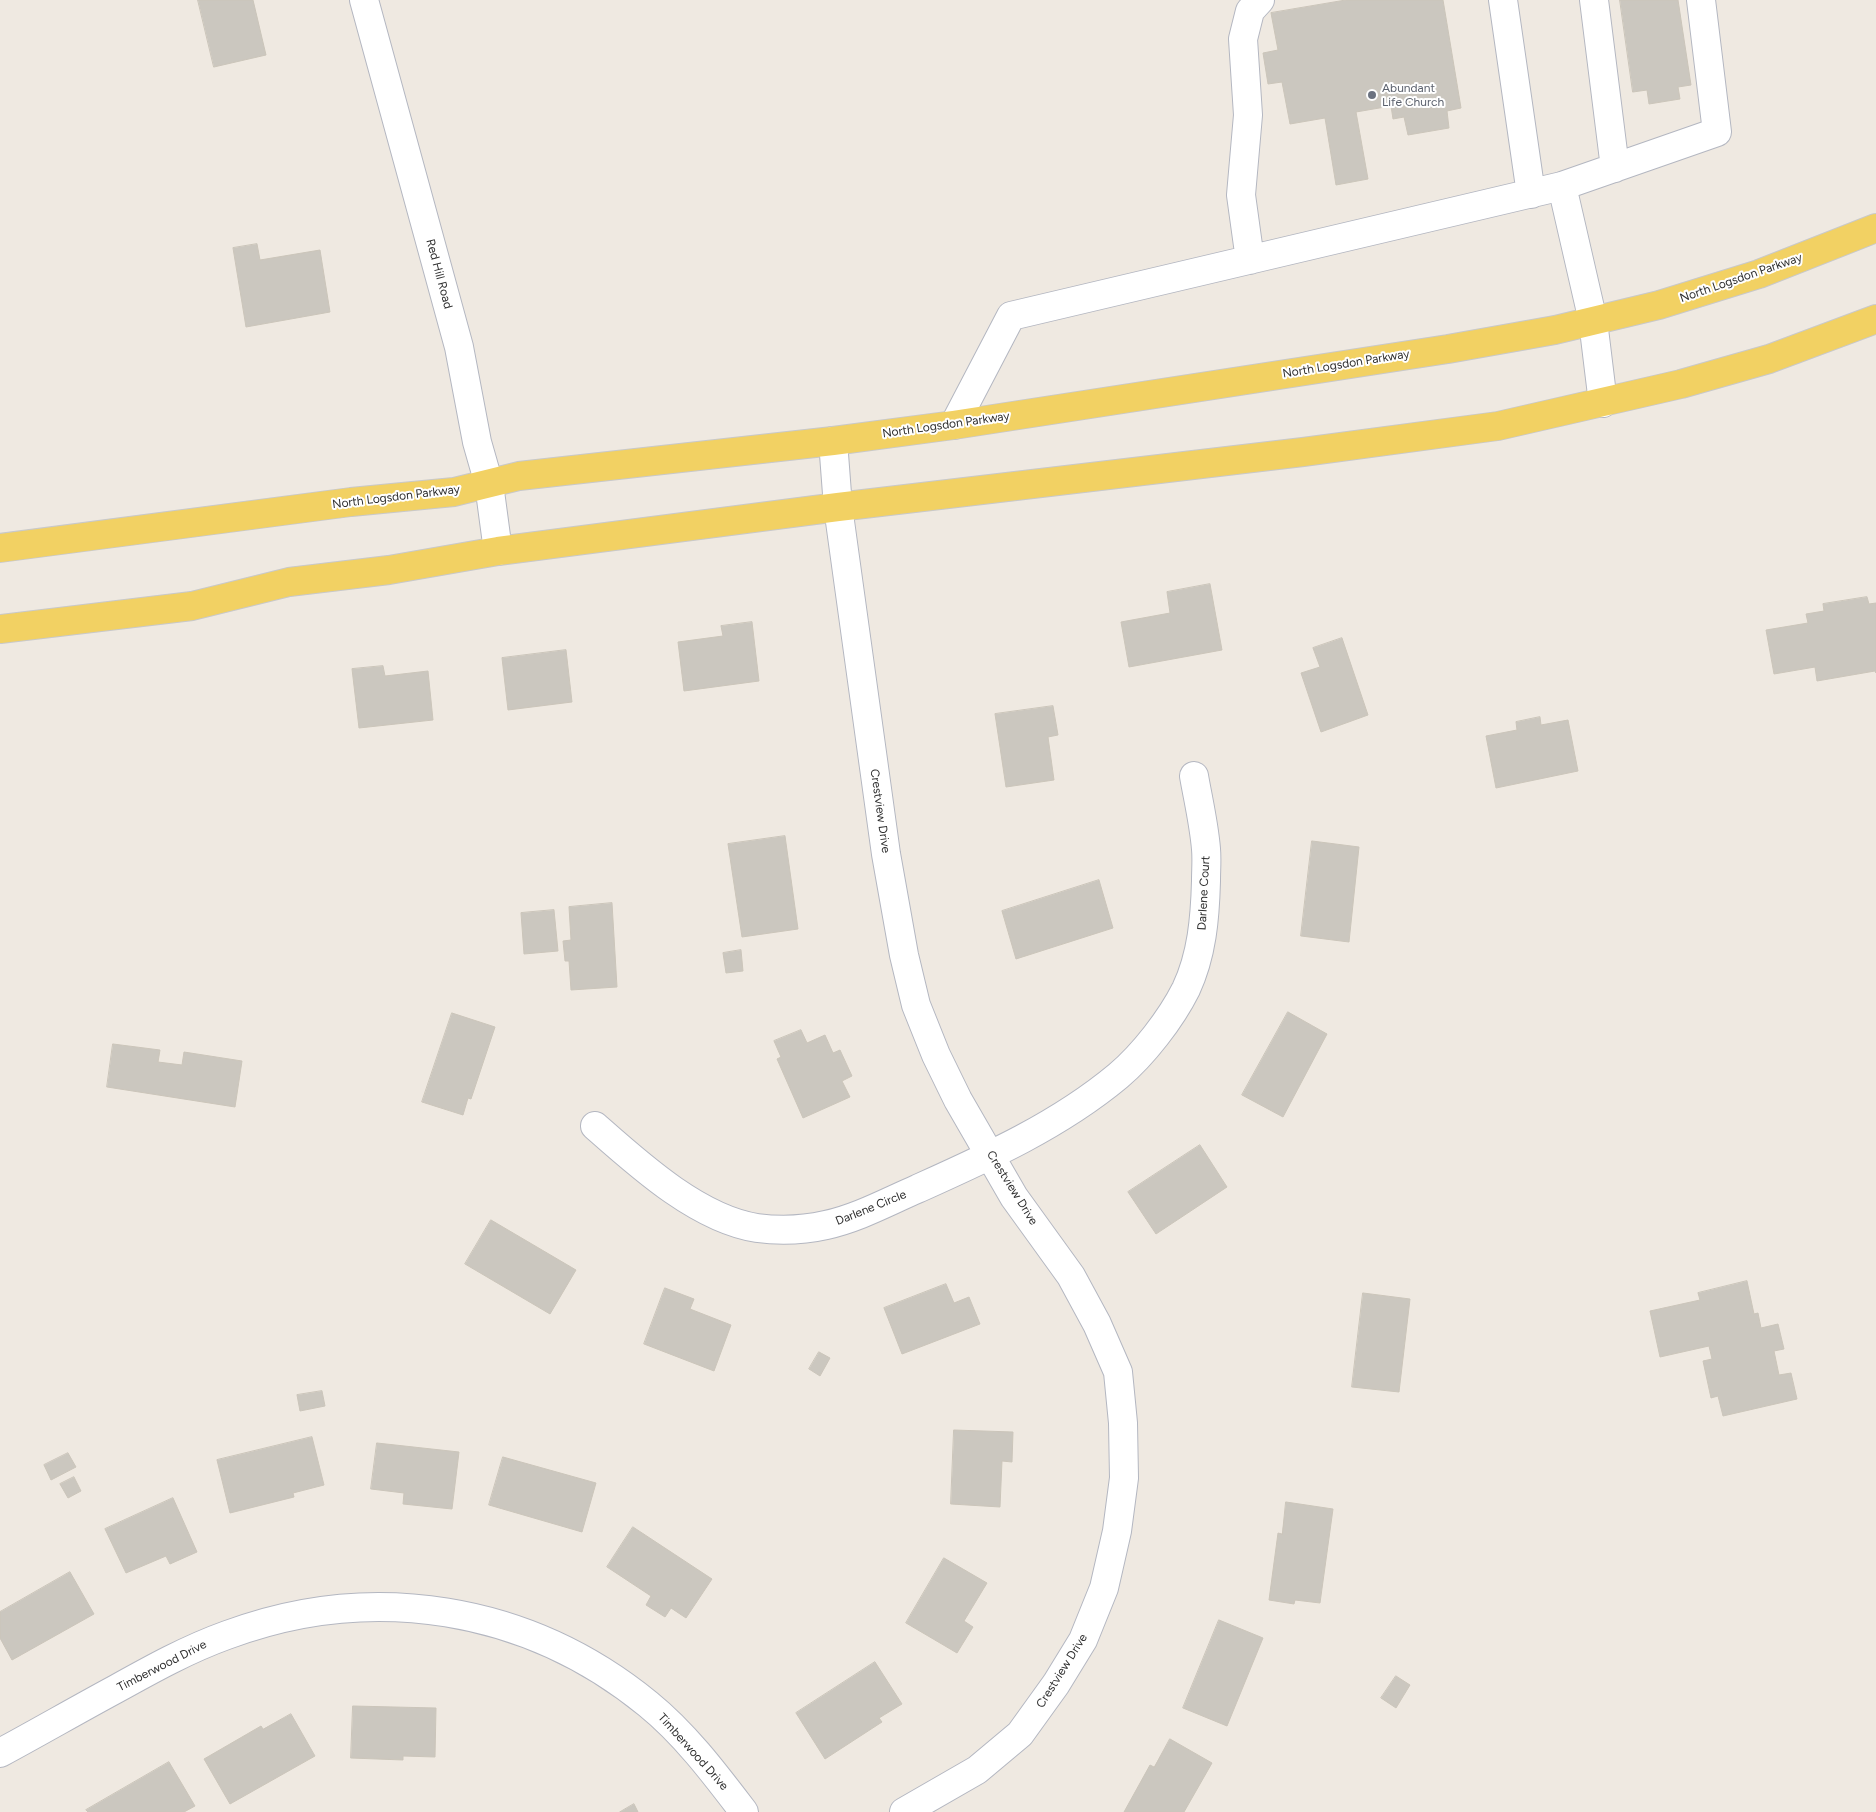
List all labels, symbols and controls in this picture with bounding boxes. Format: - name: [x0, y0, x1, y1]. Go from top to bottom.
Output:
- place label: Abundant Life Church: [1382, 81, 1444, 109]
- marker: Abundant Life Church: [1366, 89, 1378, 101]
- street label: Red Hill Road: [423, 237, 455, 311]
- street label: North Logsdon Parkway: [1678, 250, 1804, 306]
- street label: North Logsdon Parkway: [1281, 347, 1411, 381]
- street label: North Logsdon Parkway: [881, 409, 1011, 441]
- street label: North Logsdon Parkway: [331, 482, 461, 512]
- street label: Crestview Drive: [867, 768, 893, 854]
- street label: Darlene Court: [1195, 855, 1213, 931]
- street label: Crestview Drive: [983, 1148, 1041, 1228]
- street label: Darlene Circle: [834, 1187, 908, 1229]
- street label: Crestview Drive: [1033, 1631, 1091, 1711]
- street label: Timberwood Drive: [115, 1637, 209, 1695]
- street label: Timberwood Drive: [655, 1711, 731, 1793]

